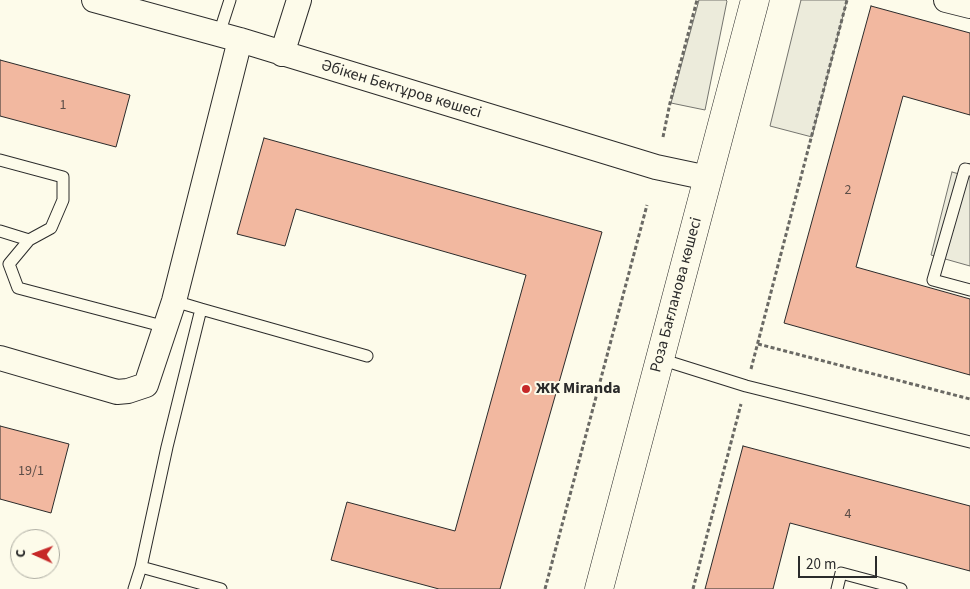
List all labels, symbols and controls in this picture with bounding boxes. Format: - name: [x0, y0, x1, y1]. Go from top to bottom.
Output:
- street label: Әбікен Бектұров көшесі: [318, 56, 484, 124]
- house number: 1: [60, 98, 66, 114]
- house number: 2: [845, 183, 851, 199]
- street label: Роза Бағланова көшесі: [647, 215, 707, 375]
- place label: ЖК Miranda: [536, 379, 621, 399]
- marker: ЖК Miranda: [520, 383, 532, 395]
- house number: 19/1: [18, 464, 44, 480]
- house number: 4: [845, 507, 851, 523]
- north arrow: [10, 529, 60, 579]
- scale bar: [800, 546, 879, 578]
- text: С: [11, 549, 31, 558]
- text: 20 m: [806, 554, 836, 575]

